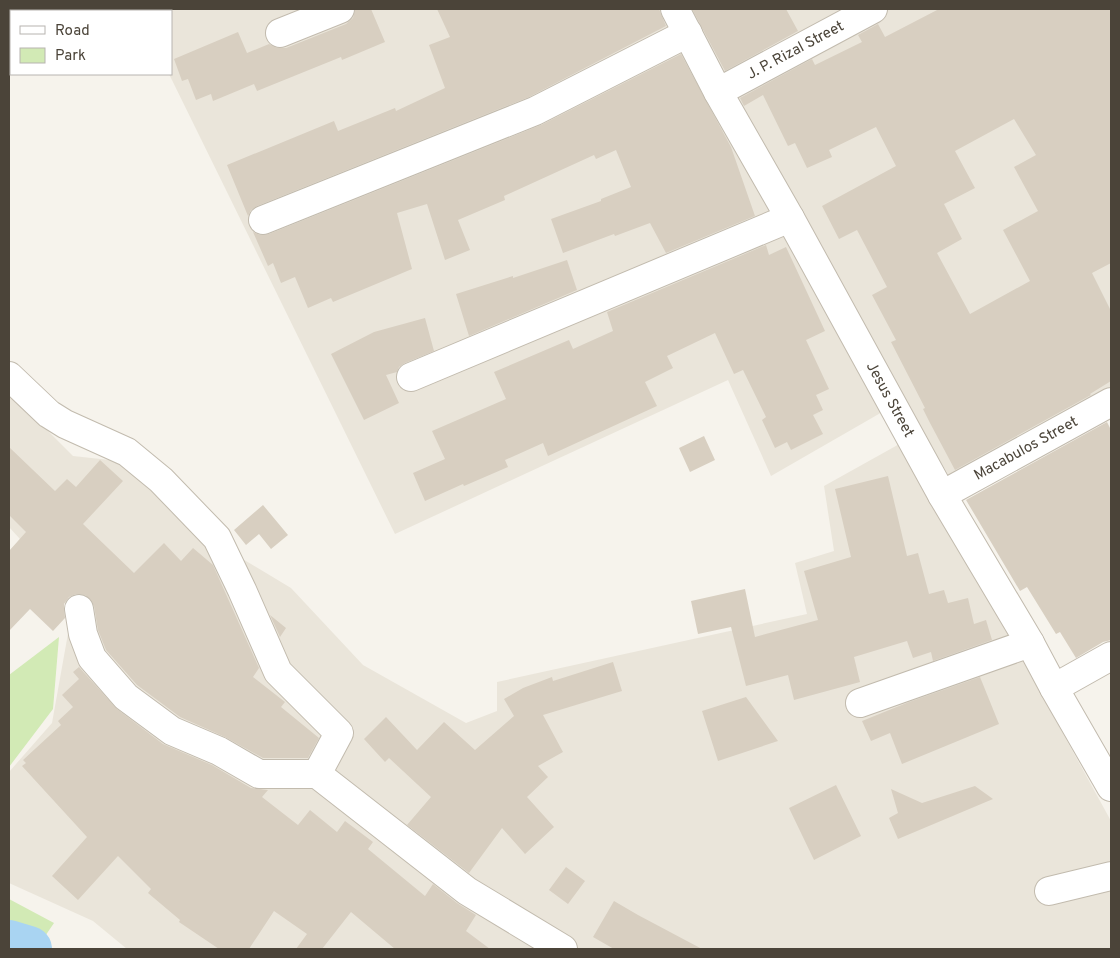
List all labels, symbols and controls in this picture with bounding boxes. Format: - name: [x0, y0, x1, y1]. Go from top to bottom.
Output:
- legend: [10, 10, 172, 75]
- street label: J. P. Rizal Street: [744, 17, 847, 84]
- text: Road: [55, 22, 90, 41]
- text: Park: [55, 47, 86, 66]
- street label: Jesus Street: [861, 359, 918, 441]
- street label: Macabulos Street: [971, 412, 1081, 485]

